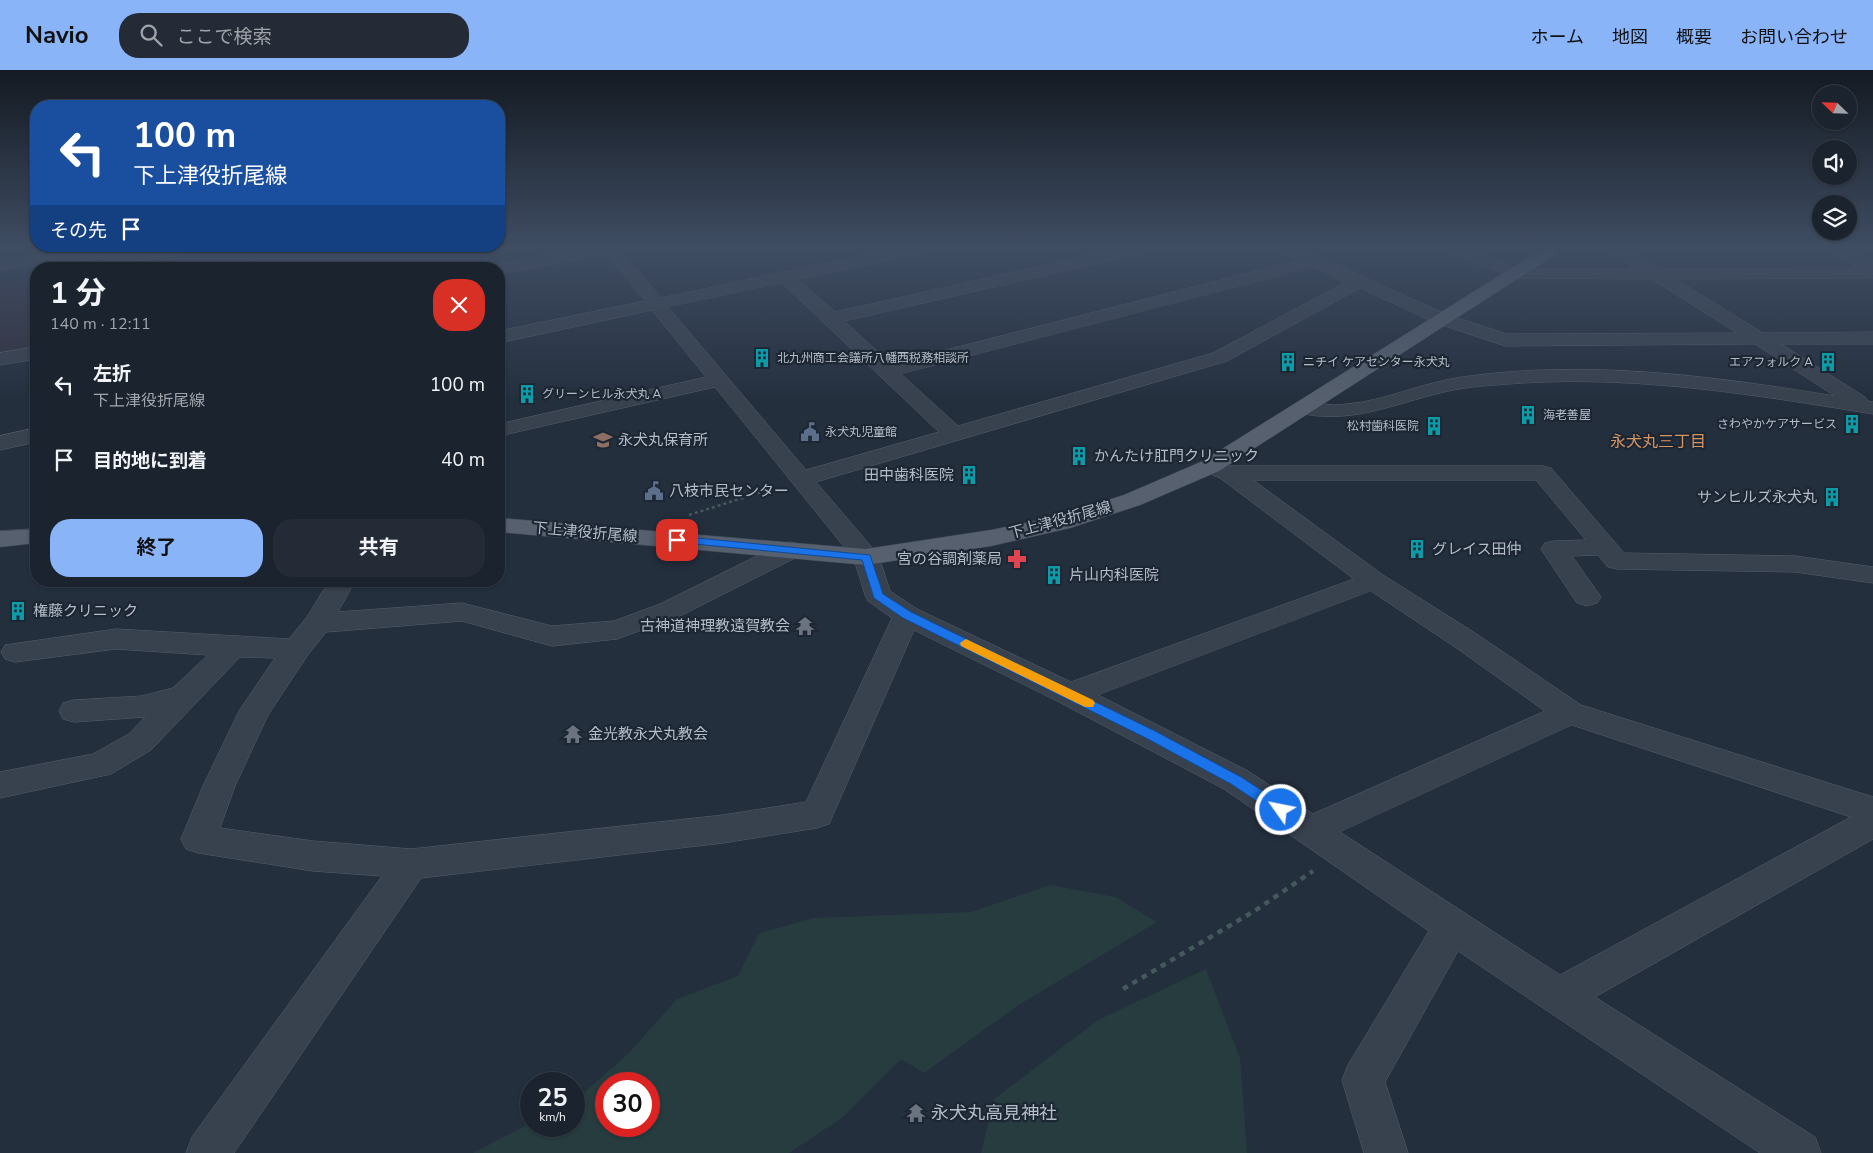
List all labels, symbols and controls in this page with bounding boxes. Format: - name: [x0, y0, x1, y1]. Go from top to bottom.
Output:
- search box: [119, 13, 469, 58]
- text: Navio: [25, 19, 89, 51]
- icon: search: [137, 21, 165, 49]
- text: ここで検索: [177, 24, 272, 50]
- text: ホーム: [1531, 25, 1584, 49]
- text: 地図: [1612, 25, 1648, 49]
- text: 概要: [1676, 25, 1712, 49]
- text: お問い合わせ: [1740, 25, 1848, 49]
- north arrow: [1812, 85, 1858, 130]
- map controls: [1812, 85, 1857, 240]
- text: 100 m: [133, 112, 236, 159]
- icon: left: [50, 120, 115, 185]
- button: sound: [1812, 140, 1857, 185]
- text: 下上津役折尾線: [133, 161, 287, 191]
- button: layers: [1812, 195, 1857, 240]
- icon: arrive: [117, 215, 145, 243]
- text: その先: [50, 218, 107, 244]
- text: 1 分: [50, 273, 106, 314]
- button: close: [433, 279, 485, 331]
- text: 140 m · 12:11: [50, 313, 151, 335]
- building icon: 北九州商工会議所八幡西税務相談所: [751, 347, 773, 369]
- place label: 北九州商工会議所八幡西税務相談所: [777, 350, 969, 366]
- building icon: ニチイ ケアセンター永犬丸: [1277, 351, 1299, 373]
- building icon: エアフォルク A: [1817, 351, 1839, 373]
- place label: ニチイ ケアセンター永犬丸: [1303, 354, 1450, 370]
- place label: エアフォルク A: [1729, 354, 1813, 370]
- text: 左折: [93, 361, 131, 387]
- icon: left: [50, 371, 78, 399]
- text: 100 m: [430, 372, 485, 398]
- building icon: グリーンヒル永犬丸 A: [516, 383, 538, 405]
- place label: グリーンヒル永犬丸 A: [542, 386, 661, 402]
- text: 下上津役折尾線: [93, 390, 205, 412]
- building icon: 海老善屋: [1517, 404, 1539, 426]
- place label: 海老善屋: [1543, 407, 1591, 423]
- building icon: さわやかケアサービス: [1841, 413, 1863, 435]
- building icon: 松村歯科医院: [1423, 415, 1445, 437]
- place label: さわやかケアサービス: [1717, 416, 1837, 432]
- place label: 松村歯科医院: [1347, 418, 1419, 434]
- public building icon: 永犬丸児童館: [799, 421, 821, 443]
- place label: 永犬丸児童館: [825, 424, 897, 440]
- school or university icon: 永犬丸保育所: [592, 429, 614, 451]
- place label: 永犬丸保育所: [618, 430, 708, 450]
- district label: 永犬丸三丁目: [1610, 431, 1706, 453]
- building icon: かんたけ肛門クリニック: [1068, 445, 1090, 467]
- icon: arrive: [50, 446, 78, 474]
- place label: かんたけ肛門クリニック: [1094, 446, 1259, 466]
- text: 40 m: [441, 447, 485, 473]
- text: 目的地に到着: [93, 448, 207, 474]
- building icon: 田中歯科医院: [958, 464, 980, 486]
- place label: 田中歯科医院: [864, 465, 954, 485]
- public building icon: 八枝市民センター: [643, 480, 665, 502]
- place label: 八枝市民センター: [669, 481, 789, 501]
- building icon: サンヒルズ永犬丸: [1821, 486, 1843, 508]
- place label: サンヒルズ永犬丸: [1697, 487, 1817, 507]
- street label: 下上津役折尾線: [1007, 497, 1113, 543]
- street label: 下上津役折尾線: [532, 517, 638, 547]
- button: 終了: [50, 519, 263, 577]
- button: 共有: [273, 519, 485, 577]
- pin: [656, 519, 698, 561]
- icon: arrive: [663, 526, 691, 554]
- building icon: グレイス田仲: [1406, 538, 1428, 560]
- place label: グレイス田仲: [1432, 539, 1522, 559]
- pharmacy icon: 宮の谷調剤薬局: [1006, 548, 1028, 570]
- place label: 宮の谷調剤薬局: [897, 549, 1002, 569]
- building icon: 片山内科医院: [1043, 564, 1065, 586]
- place label: 片山内科医院: [1069, 565, 1159, 585]
- building icon: 権藤クリニック: [7, 600, 29, 622]
- place label: 権藤クリニック: [33, 601, 138, 621]
- temple icon: 古神道神理教遠賀教会: [794, 615, 816, 637]
- place label: 古神道神理教遠賀教会: [640, 616, 790, 636]
- temple icon: 金光教永犬丸教会: [562, 723, 584, 745]
- place label: 金光教永犬丸教会: [588, 724, 708, 744]
- position arrow: [1254, 783, 1306, 835]
- speed limit sign: 30: [595, 1072, 660, 1137]
- text: 25: [537, 1081, 568, 1115]
- place label: 永犬丸高見神社: [931, 1101, 1057, 1125]
- temple icon: 永犬丸高見神社: [905, 1102, 927, 1124]
- text: km/h: [539, 1109, 566, 1125]

